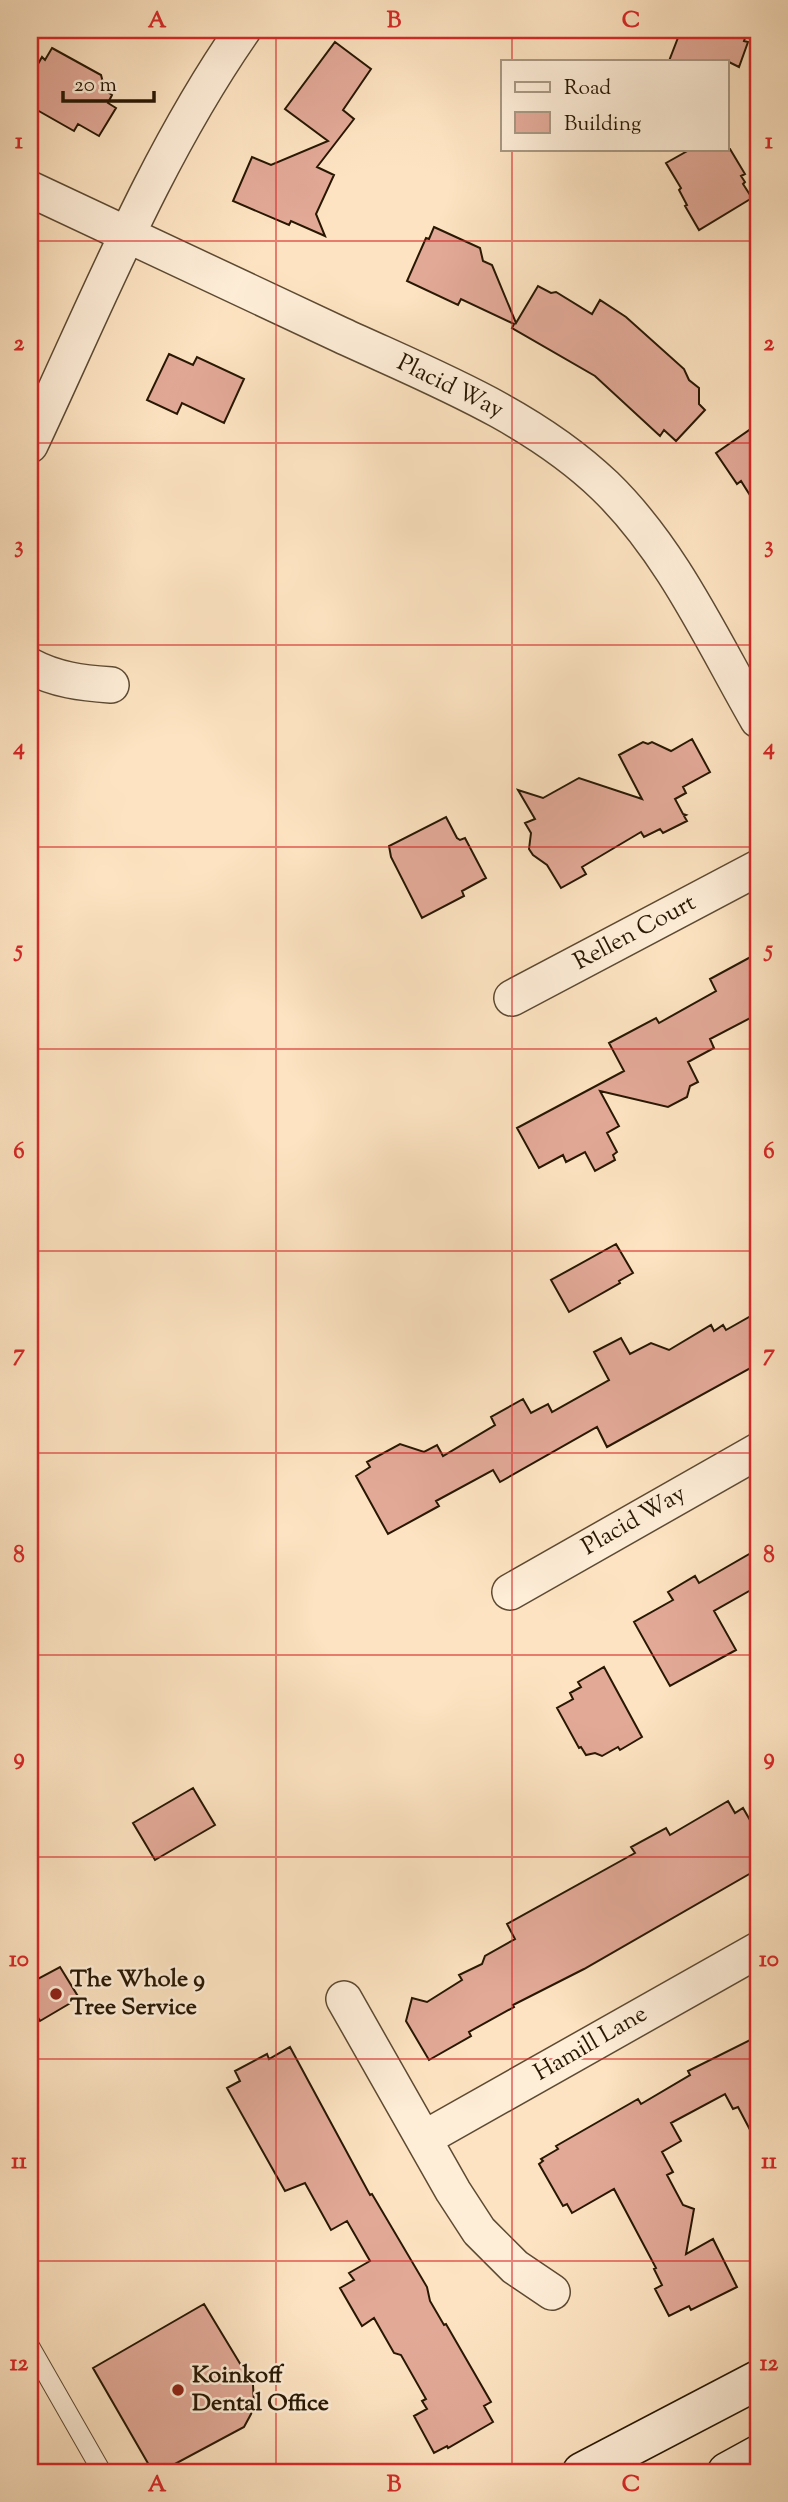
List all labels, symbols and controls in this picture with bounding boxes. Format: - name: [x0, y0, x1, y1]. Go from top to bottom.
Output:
- text: A: [148, 5, 167, 38]
- text: B: [387, 5, 402, 38]
- text: C: [622, 5, 640, 38]
- scale bar: [63, 60, 154, 104]
- legend: [501, 60, 728, 150]
- text: 20 m: [74, 71, 117, 101]
- text: Road: [564, 74, 611, 104]
- text: Building: [564, 110, 641, 140]
- text: 1: [15, 126, 23, 159]
- text: 1: [765, 126, 773, 159]
- text: 2: [14, 328, 25, 361]
- text: 2: [764, 328, 775, 361]
- street label: Placid Way: [391, 346, 509, 428]
- text: 3: [14, 530, 24, 563]
- text: 3: [764, 530, 774, 563]
- text: 4: [12, 732, 25, 765]
- text: 4: [762, 732, 775, 765]
- street label: Rellen Court: [568, 887, 702, 979]
- text: 5: [13, 934, 23, 967]
- text: 5: [763, 934, 773, 967]
- text: 6: [13, 1136, 25, 1169]
- text: 6: [763, 1136, 775, 1169]
- text: 7: [13, 1338, 25, 1371]
- text: 7: [763, 1338, 775, 1371]
- street label: Placid Way: [576, 1477, 692, 1564]
- text: 8: [13, 1540, 25, 1573]
- text: 8: [763, 1540, 775, 1573]
- text: 9: [13, 1742, 25, 1775]
- text: 9: [763, 1742, 775, 1775]
- text: 10: [9, 1944, 29, 1977]
- text: 10: [759, 1944, 779, 1977]
- place label: The Whole 9 Tree Service: [70, 1963, 205, 2025]
- marker: The Whole 9 Tree Service: [48, 1986, 64, 2002]
- street label: Hamill Lane: [528, 1998, 654, 2090]
- text: 11: [11, 2146, 27, 2179]
- text: 11: [761, 2146, 777, 2179]
- text: 12: [10, 2348, 29, 2381]
- text: 12: [760, 2348, 779, 2381]
- place label: Koinkoff Dental Office: [192, 2359, 329, 2421]
- marker: Koinkoff Dental Office: [170, 2382, 186, 2398]
- text: A: [148, 2469, 167, 2502]
- text: B: [387, 2469, 402, 2502]
- text: C: [622, 2469, 640, 2502]

